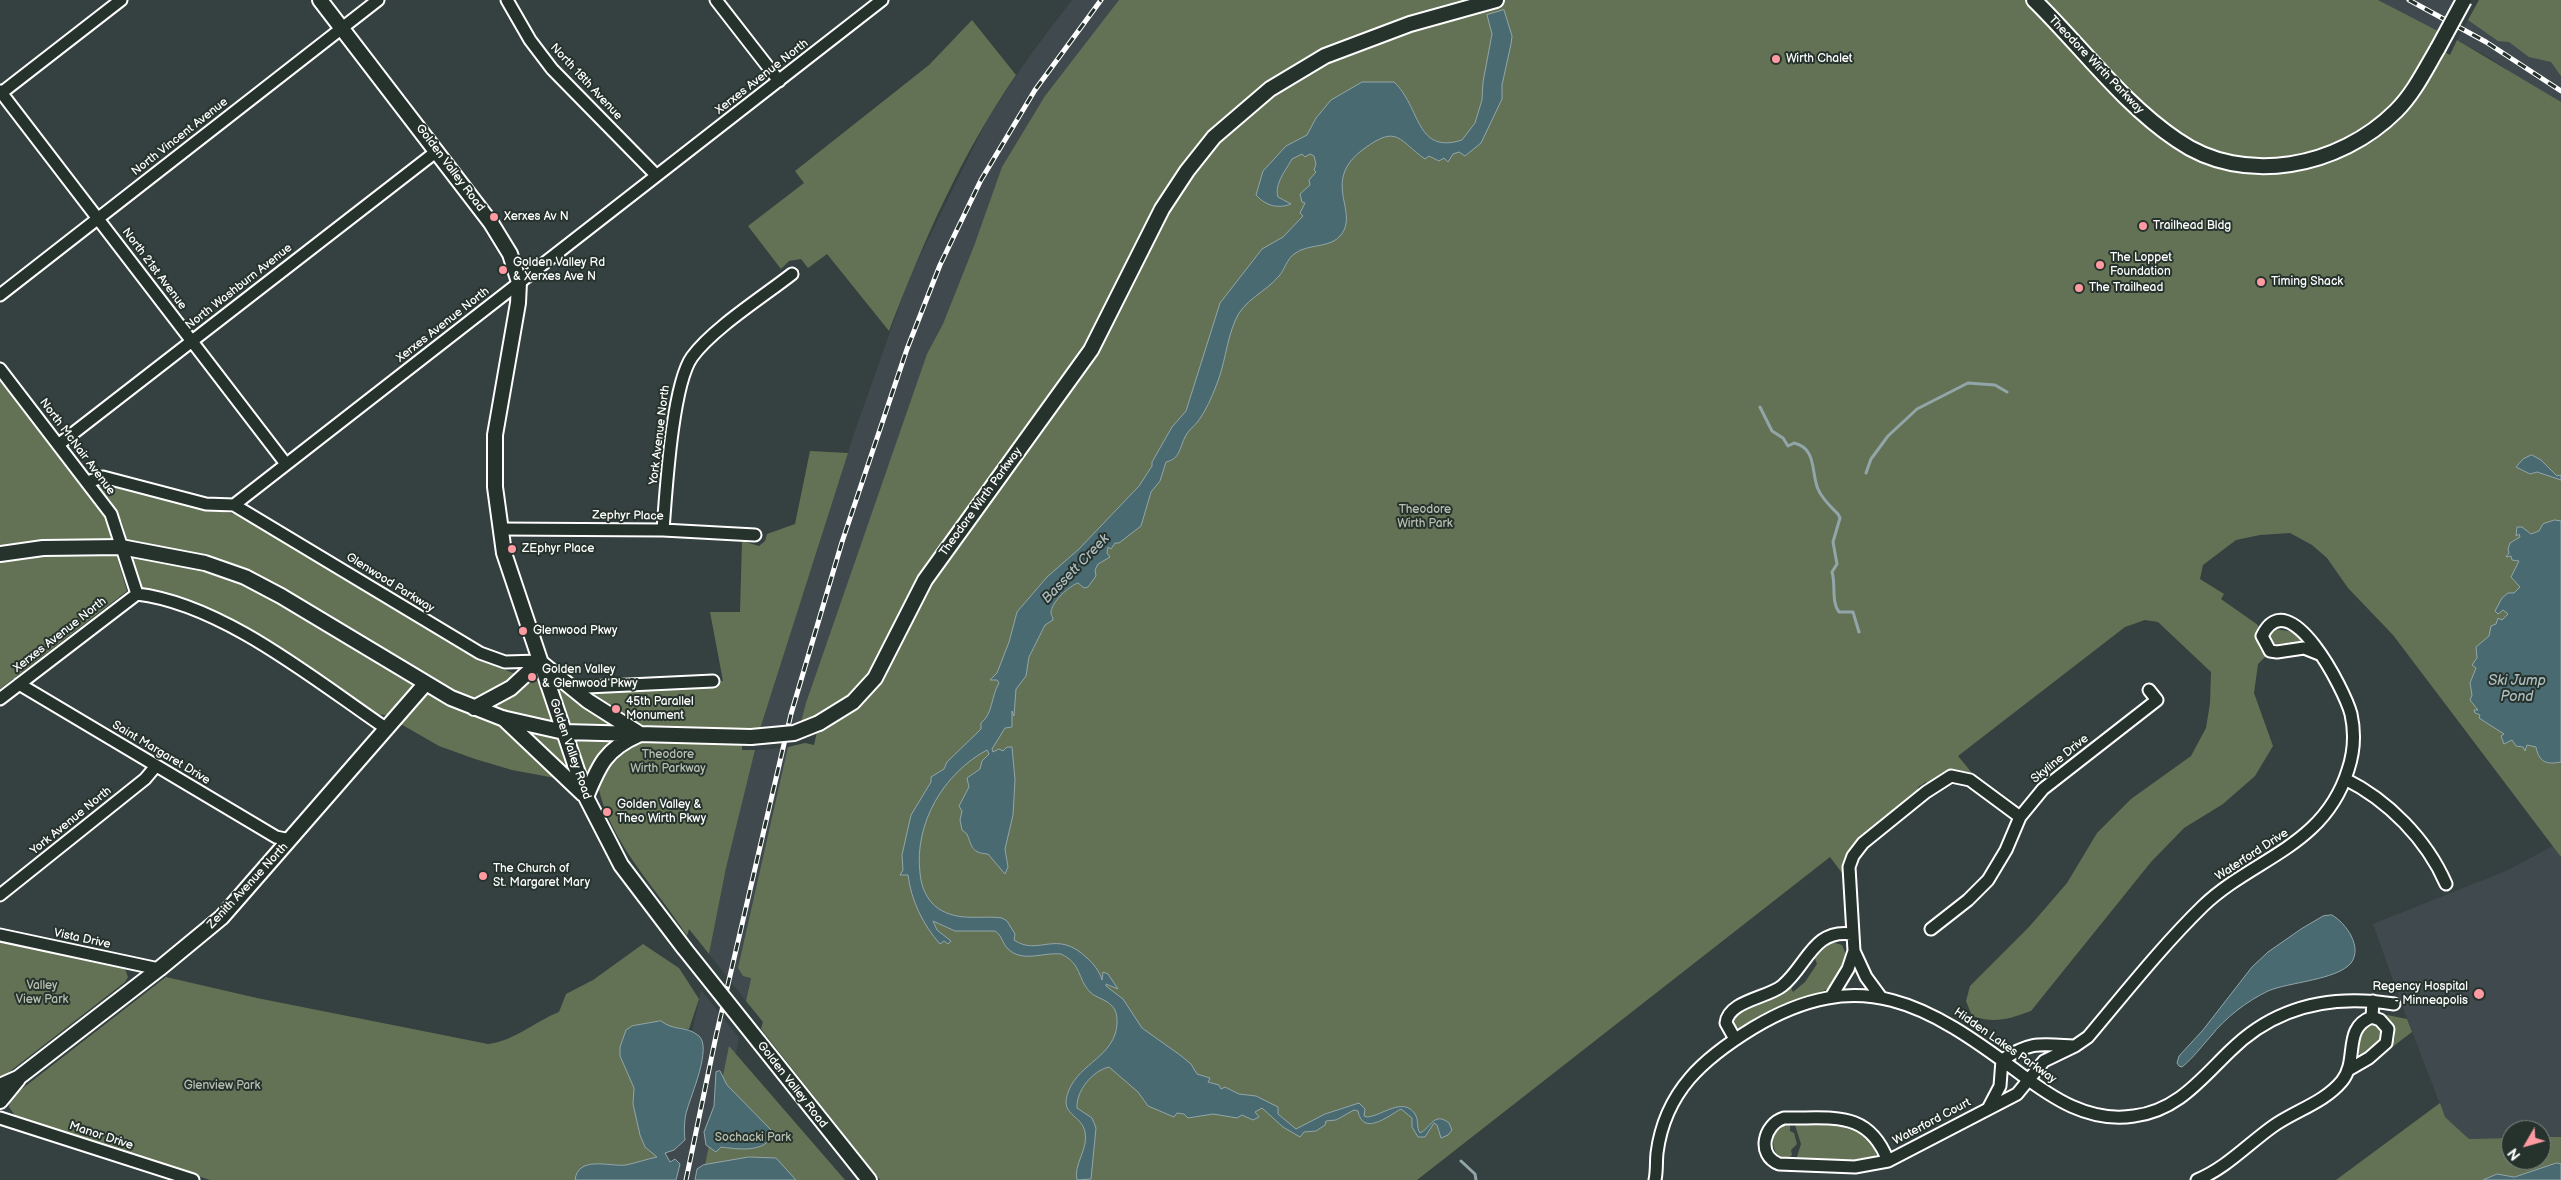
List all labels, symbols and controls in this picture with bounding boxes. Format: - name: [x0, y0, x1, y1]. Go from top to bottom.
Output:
- street label: Theodore Wirth Parkway: [2045, 13, 2147, 117]
- street label: Xerxes Avenue North: [713, 36, 811, 118]
- street label: North 18th Avenue: [547, 41, 625, 123]
- place label: Wirth Chalet: [1786, 52, 1853, 66]
- marker: Wirth Chalet: [1770, 53, 1782, 65]
- street label: North Vincent Avenue: [129, 95, 231, 179]
- street label: Golden Valley Road: [412, 121, 488, 215]
- place label: Xerxes Av N: [504, 210, 569, 224]
- marker: Xerxes Av N: [488, 211, 500, 223]
- place label: Trailhead Bldg: [2153, 219, 2231, 233]
- marker: Trailhead Bldg: [2137, 220, 2149, 232]
- street label: North 21st Avenue: [119, 225, 189, 313]
- street label: North Washburn Avenue: [183, 241, 295, 333]
- place label: The Loppet Foundation: [2110, 251, 2172, 279]
- place label: Golden Valley Rd & Xerxes Ave N: [513, 256, 605, 284]
- marker: The Loppet Foundation: [2094, 259, 2106, 271]
- marker: Golden Valley Rd & Xerxes Ave N: [497, 264, 509, 276]
- place label: Timing Shack: [2271, 275, 2343, 289]
- marker: Timing Shack: [2255, 276, 2267, 288]
- place label: The Trailhead: [2089, 281, 2163, 295]
- marker: The Trailhead: [2073, 282, 2085, 294]
- street label: Xerxes Avenue North: [394, 284, 492, 366]
- street label: York Avenue North: [647, 384, 673, 486]
- street label: North McNair Avenue: [36, 396, 118, 498]
- street label: Theodore Wirth Parkway: [937, 445, 1025, 559]
- park label: Theodore Wirth Park: [1397, 503, 1453, 531]
- street label: Zephyr Place: [592, 508, 664, 524]
- water label: Bassett Creek: [1039, 531, 1113, 607]
- place label: ZEphyr Place: [522, 542, 594, 556]
- marker: ZEphyr Place: [506, 543, 518, 555]
- street label: Glenwood Parkway: [343, 550, 437, 616]
- street label: Xerxes Avenue North: [11, 594, 109, 676]
- place label: Glenwood Pkwy: [533, 624, 617, 638]
- marker: Glenwood Pkwy: [517, 625, 529, 637]
- place label: Golden Valley & Glenwood Pkwy: [542, 663, 638, 691]
- marker: Golden Valley & Glenwood Pkwy: [526, 671, 538, 683]
- water label: Ski Jump Pond: [2488, 673, 2546, 706]
- place label: 45th Parallel Monument: [626, 695, 694, 723]
- street label: Golden Valley Road: [546, 697, 594, 801]
- marker: 45th Parallel Monument: [610, 703, 622, 715]
- street label: Saint Margaret Drive: [109, 718, 213, 788]
- street label: Skyline Drive: [2028, 731, 2092, 787]
- park label: Theodore Wirth Parkway: [630, 748, 706, 776]
- street label: York Avenue North: [27, 784, 115, 858]
- place label: Golden Valley & Theo Wirth Pkwy: [617, 798, 706, 826]
- marker: Golden Valley & Theo Wirth Pkwy: [601, 806, 613, 818]
- street label: Waterford Drive: [2213, 826, 2291, 884]
- street label: Zenith Avenue North: [205, 840, 291, 932]
- place label: The Church of St. Margaret Mary: [493, 862, 590, 890]
- marker: The Church of St. Margaret Mary: [477, 870, 489, 882]
- street label: Vista Drive: [52, 926, 112, 952]
- park label: Valley View Park: [16, 979, 68, 1007]
- place label: Regency Hospital - Minneapolis: [2372, 980, 2468, 1008]
- marker: Regency Hospital - Minneapolis: [2472, 987, 2486, 1001]
- street label: Hidden Lakes Parkway: [1951, 1005, 2059, 1087]
- street label: Golden Valley Road: [754, 1039, 830, 1131]
- park label: Glenview Park: [184, 1079, 260, 1093]
- street label: Waterford Court: [1891, 1095, 1973, 1149]
- street label: Manor Drive: [67, 1119, 135, 1153]
- north arrow: [2501, 1120, 2551, 1170]
- park label: Sochacki Park: [715, 1131, 791, 1145]
- text: N: [2505, 1145, 2525, 1163]

